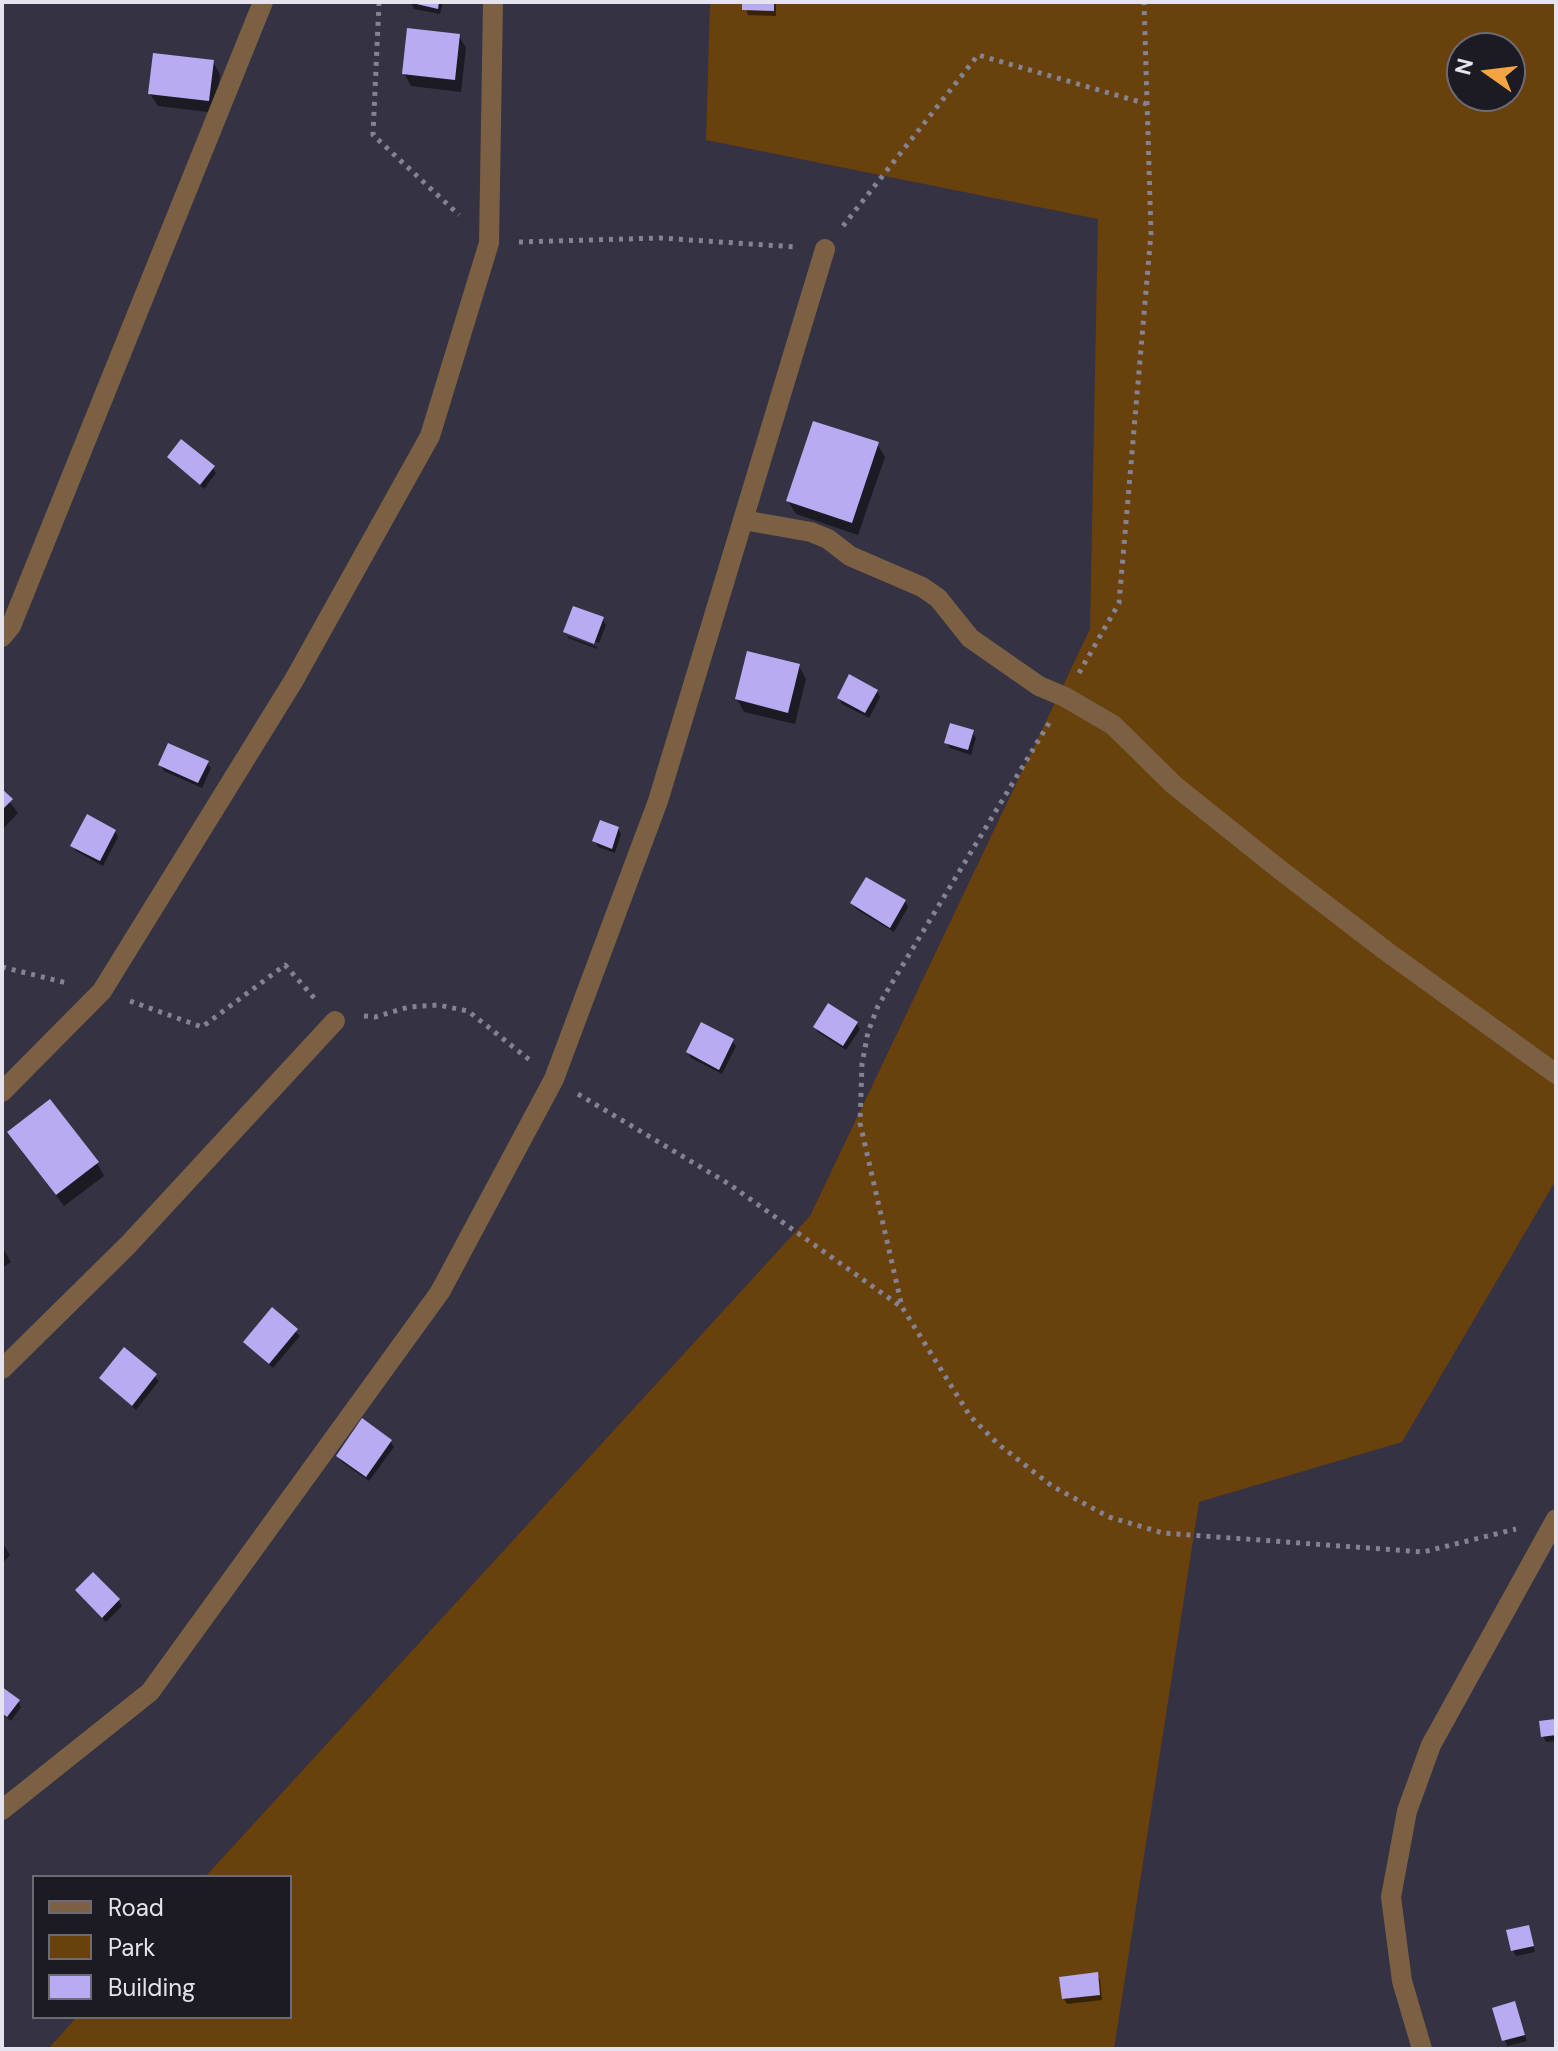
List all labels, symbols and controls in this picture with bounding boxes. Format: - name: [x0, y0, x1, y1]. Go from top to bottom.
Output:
- north arrow: [1446, 32, 1526, 112]
- text: N: [1448, 55, 1480, 78]
- legend: [32, 1875, 292, 2019]
- text: Road: [108, 1892, 164, 1923]
- text: Park: [108, 1932, 155, 1963]
- text: Building: [108, 1972, 195, 2003]

